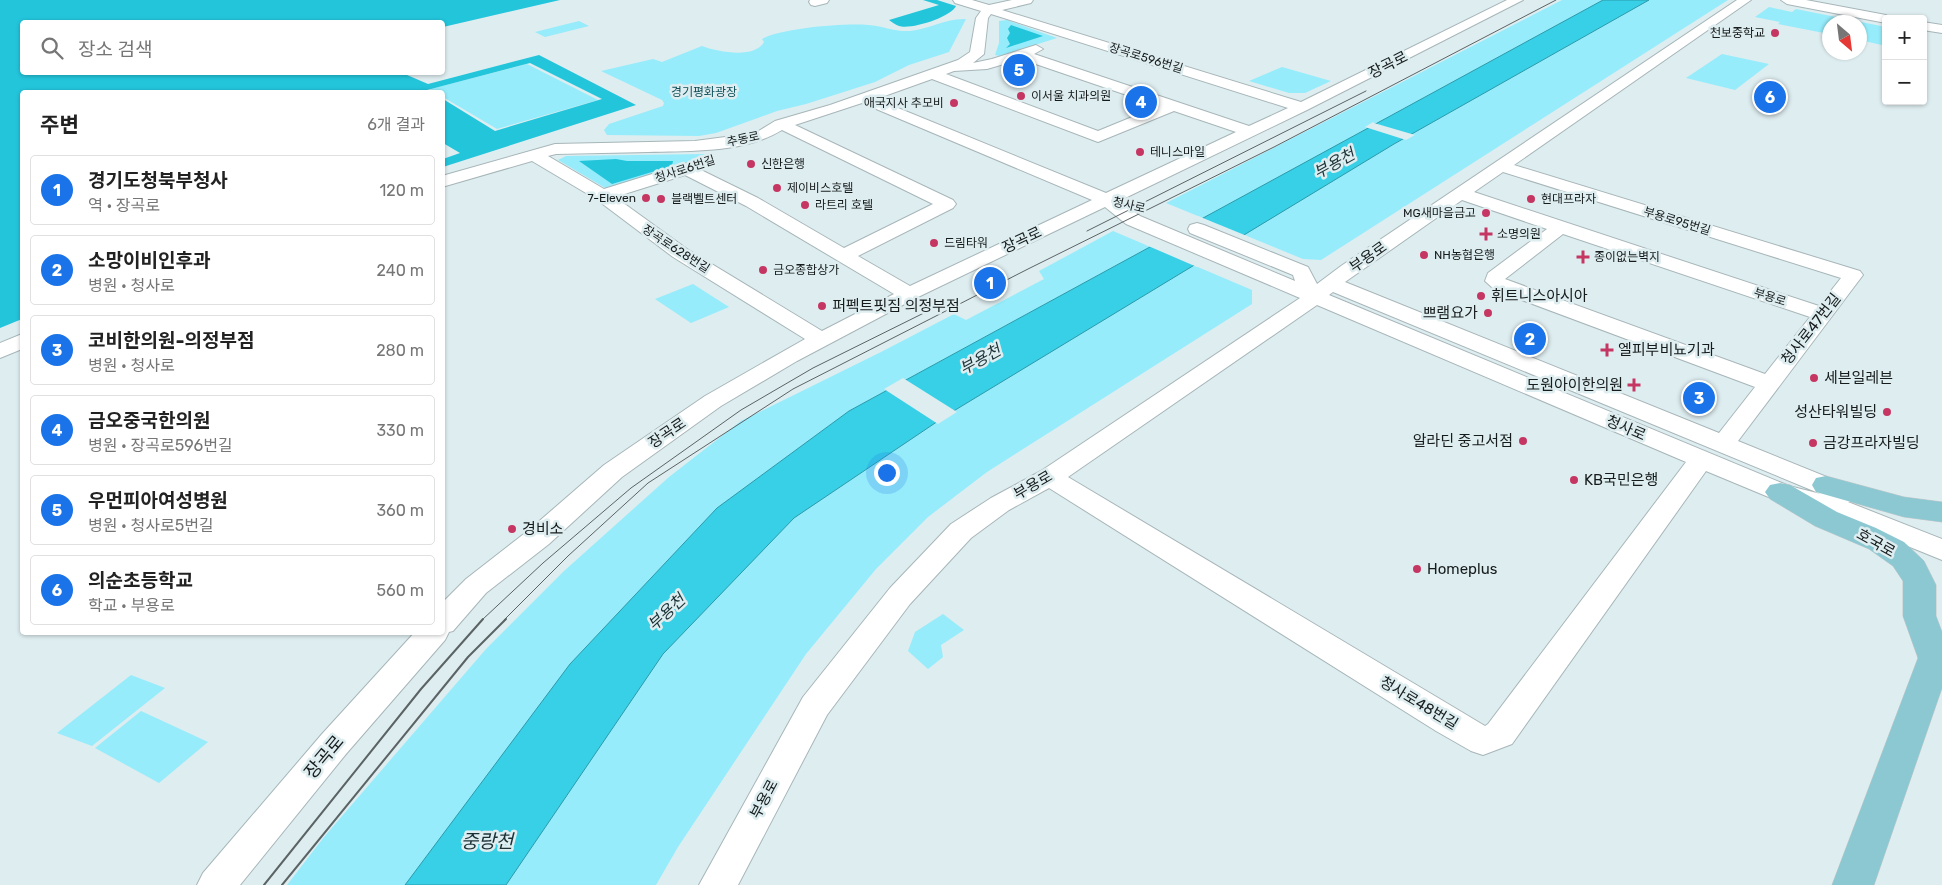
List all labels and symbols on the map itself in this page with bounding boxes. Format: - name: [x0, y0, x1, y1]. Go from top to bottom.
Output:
- north arrow: [1822, 15, 1867, 60]
- place label: 천보중학교: [1710, 26, 1765, 40]
- marker: 천보중학교: [1769, 27, 1781, 39]
- street label: 장곡로596번길: [1107, 40, 1185, 76]
- street label: 장곡로: [1365, 48, 1411, 82]
- pin: 5: [1003, 51, 1035, 89]
- pin: 6: [1754, 78, 1786, 116]
- pin: 4: [1125, 83, 1157, 121]
- park label: 경기평화광장: [671, 85, 737, 99]
- place label: 이서울 치과의원: [1031, 89, 1111, 103]
- marker: 이서울 치과의원: [1015, 90, 1027, 102]
- place label: 애국지사 추모비: [864, 96, 944, 110]
- marker: 애국지사 추모비: [948, 97, 960, 109]
- street label: 추동로: [725, 129, 761, 149]
- water label: 부용천: [1310, 143, 1360, 182]
- place label: 테니스마일: [1150, 145, 1205, 159]
- marker: 테니스마일: [1134, 146, 1146, 158]
- street label: 청사로6번길: [653, 153, 717, 185]
- place label: 신한은행: [761, 157, 805, 171]
- marker: 신한은행: [745, 158, 757, 170]
- place label: 제이비스호텔: [787, 181, 853, 195]
- marker: 제이비스호텔: [771, 182, 783, 194]
- place label: 7-Eleven: [587, 191, 636, 205]
- marker: 7-Eleven: [640, 192, 652, 204]
- place label: 블랙벨트센터: [671, 192, 737, 206]
- place label: 현대프라자: [1541, 192, 1596, 206]
- marker: 블랙벨트센터: [655, 193, 667, 205]
- marker: 현대프라자: [1525, 193, 1537, 205]
- street label: 청사로: [1111, 194, 1147, 216]
- place label: 라트리 호텔: [815, 198, 873, 212]
- marker: 라트리 호텔: [799, 199, 811, 211]
- street label: 부용로95번길: [1642, 204, 1712, 238]
- place label: MG새마을금고: [1403, 206, 1476, 220]
- marker: MG새마을금고: [1480, 207, 1492, 219]
- street label: 장곡로628번길: [640, 222, 712, 276]
- street label: 장곡로: [999, 223, 1045, 257]
- marker: 소명의원: [1479, 227, 1493, 241]
- place label: 소명의원: [1497, 227, 1541, 241]
- place label: 드림타워: [944, 236, 988, 250]
- marker: 드림타워: [928, 237, 940, 249]
- street label: 부용로: [1346, 238, 1390, 276]
- place label: NH농협은행: [1434, 248, 1495, 262]
- marker: NH농협은행: [1418, 249, 1430, 261]
- marker: 종이없는벽지: [1576, 250, 1590, 264]
- place label: 종이없는벽지: [1594, 250, 1660, 264]
- place label: 금오종합상가: [773, 263, 839, 277]
- marker: 금오종합상가: [757, 264, 769, 276]
- pin: 1: [974, 264, 1006, 302]
- street label: 부용로: [1752, 285, 1788, 309]
- place label: 휘트니스아시아: [1491, 287, 1588, 305]
- marker: 휘트니스아시아: [1475, 290, 1487, 302]
- street label: 청사로47번길: [1778, 290, 1844, 368]
- place label: 퍼펙트핏짐 의정부점: [832, 297, 960, 315]
- marker: 퍼펙트핏짐 의정부점: [816, 300, 828, 312]
- place label: 쁘램요가: [1423, 304, 1478, 322]
- marker: 쁘램요가: [1482, 307, 1494, 319]
- pin: 2: [1514, 320, 1546, 358]
- water label: 부용천: [956, 339, 1006, 378]
- place label: 엘피부비뇨기과: [1618, 341, 1715, 359]
- marker: 엘피부비뇨기과: [1600, 343, 1614, 357]
- place label: 세븐일레븐: [1824, 369, 1893, 387]
- marker: 세븐일레븐: [1808, 372, 1820, 384]
- place label: 도원아이한의원: [1526, 376, 1623, 394]
- marker: 도원아이한의원: [1627, 378, 1641, 392]
- pin: 3: [1683, 379, 1715, 417]
- place label: 성산타워빌딩: [1794, 403, 1877, 421]
- marker: 성산타워빌딩: [1881, 406, 1893, 418]
- street label: 청사로: [1603, 412, 1649, 444]
- street label: 장곡로: [645, 414, 689, 452]
- place label: 알라딘 중고서점: [1413, 432, 1513, 450]
- place label: 금강프라자빌딩: [1823, 434, 1920, 452]
- marker: 알라딘 중고서점: [1517, 435, 1529, 447]
- marker: 금강프라자빌딩: [1807, 437, 1819, 449]
- your location: [874, 460, 900, 486]
- street label: 부용로: [1011, 467, 1055, 503]
- place label: KB국민은행: [1584, 471, 1658, 489]
- marker: KB국민은행: [1568, 474, 1580, 486]
- place label: 경비소: [522, 520, 564, 538]
- marker: 경비소: [506, 523, 518, 535]
- street label: 호국로: [1854, 525, 1898, 561]
- place label: Homeplus: [1427, 560, 1498, 578]
- marker: Homeplus: [1411, 563, 1423, 575]
- water label: 부용천: [644, 589, 691, 634]
- street label: 청사로48번길: [1377, 673, 1461, 733]
- street label: 장곡로: [300, 731, 348, 783]
- street label: 부용로: [746, 776, 782, 822]
- water label: 중랑천: [461, 830, 515, 853]

